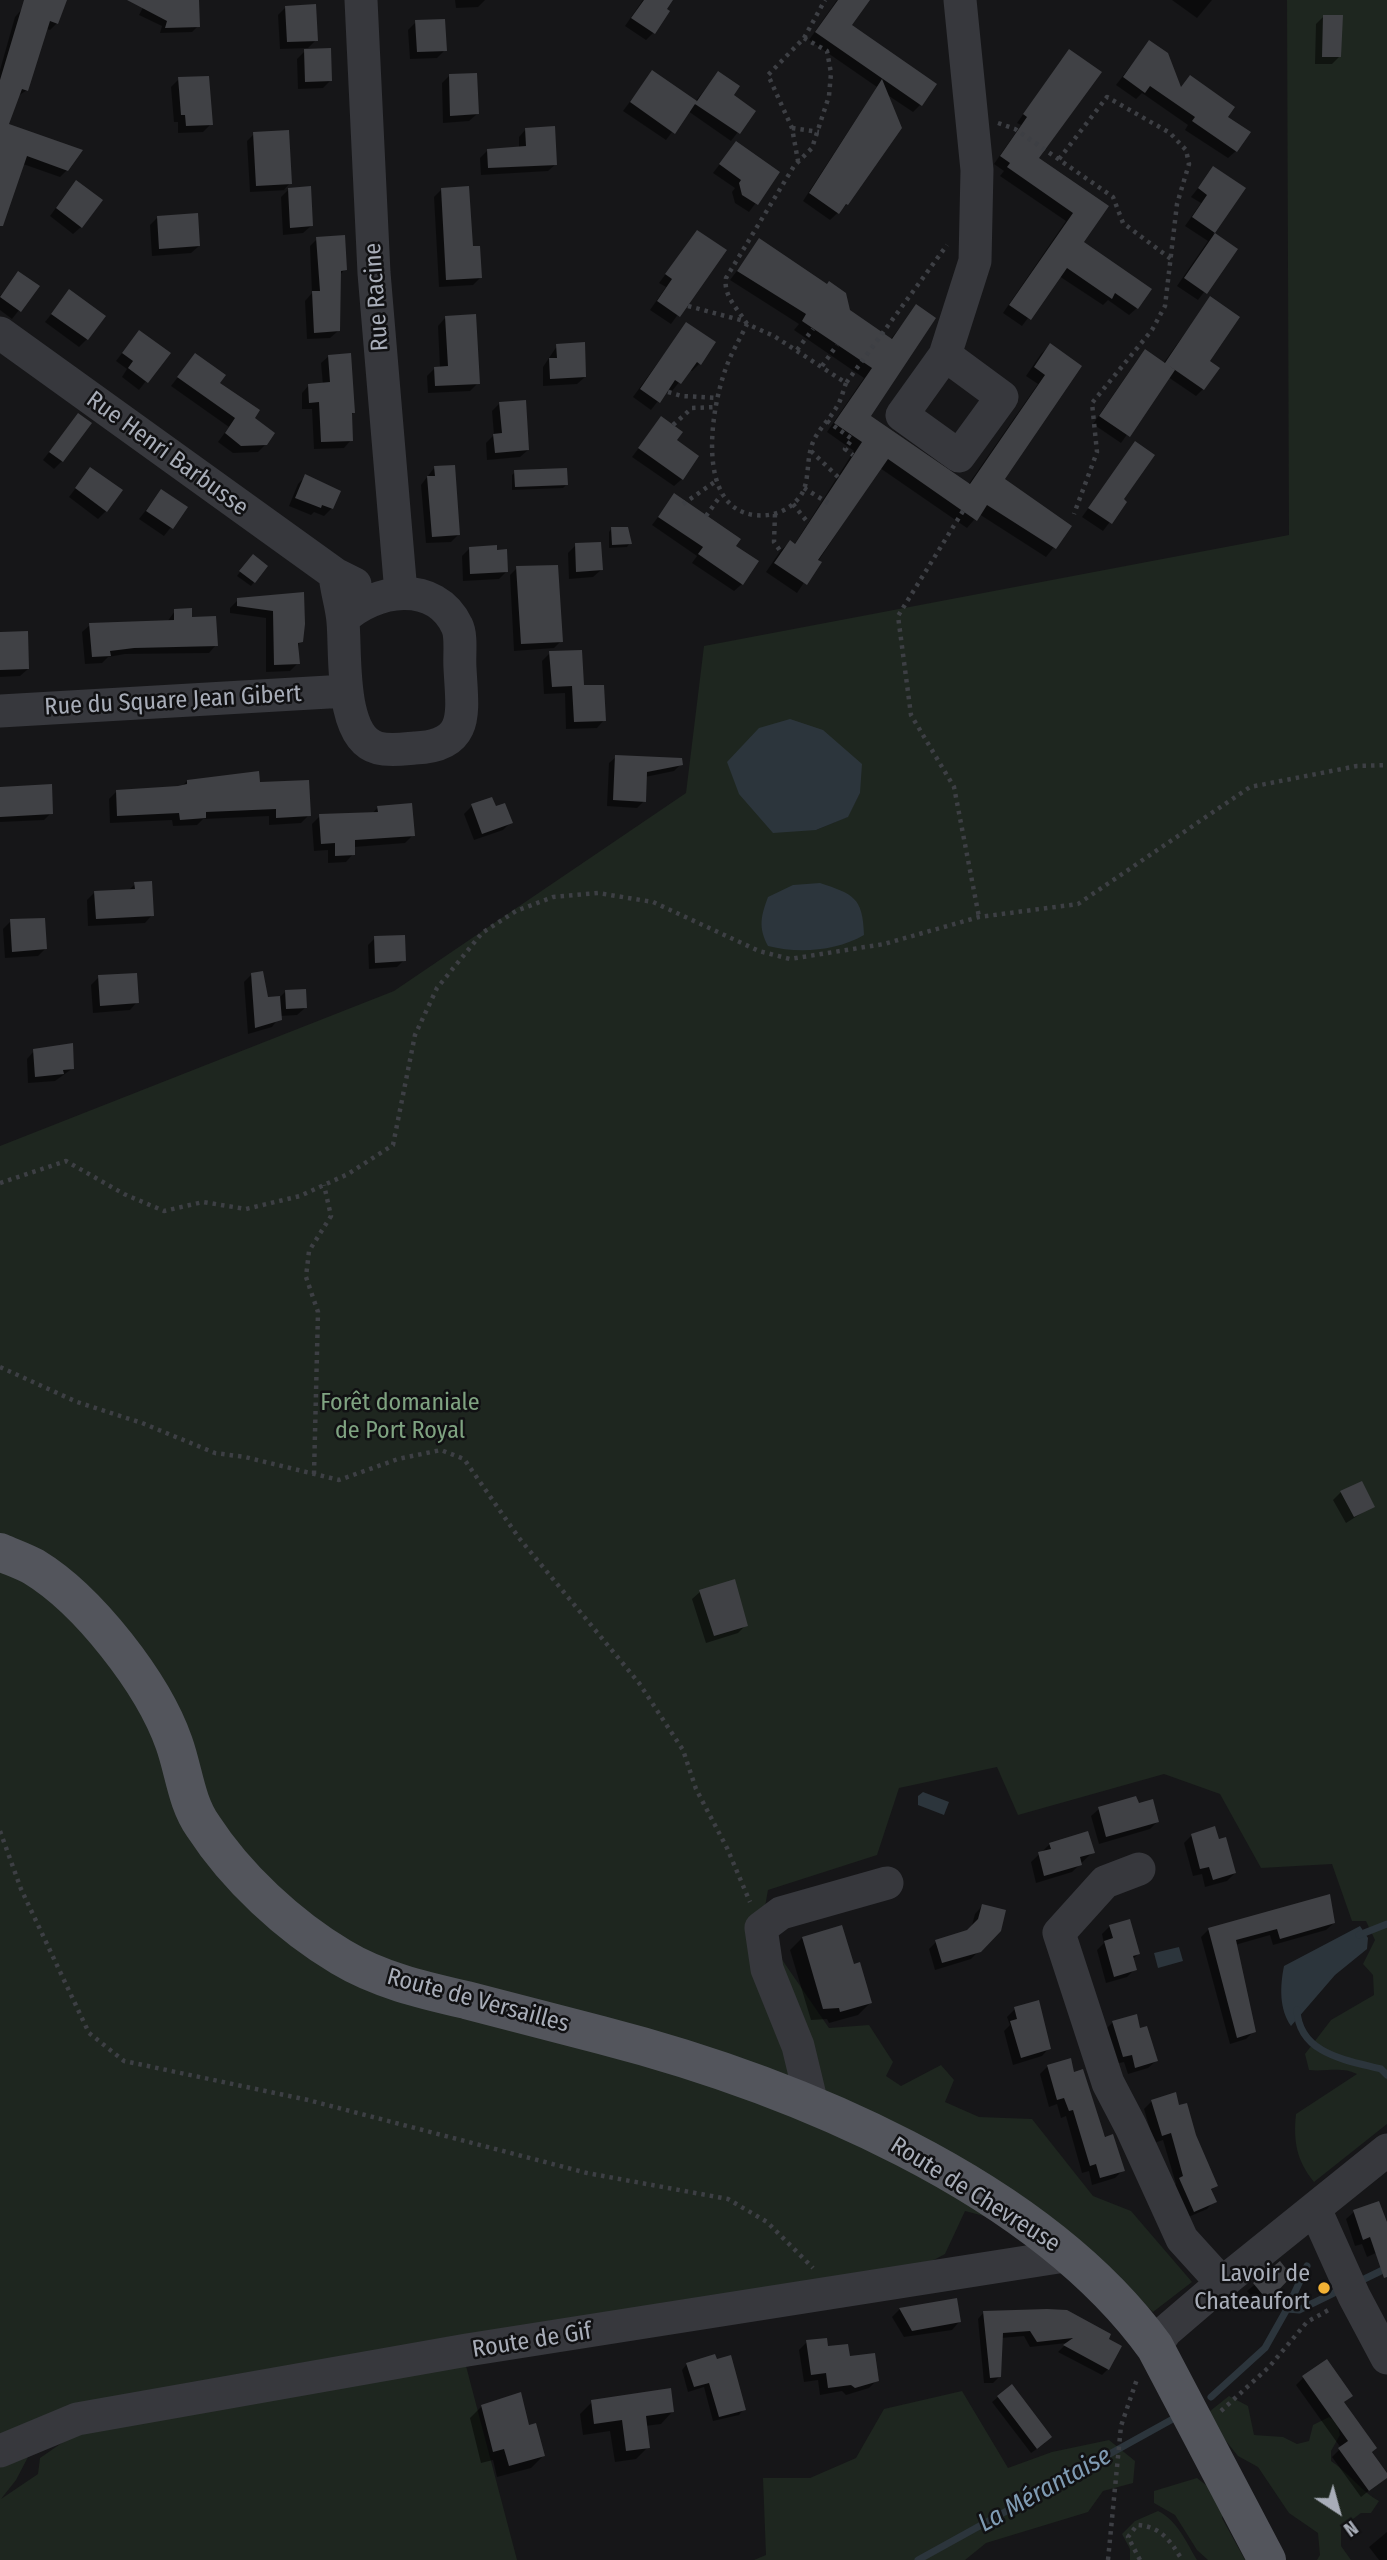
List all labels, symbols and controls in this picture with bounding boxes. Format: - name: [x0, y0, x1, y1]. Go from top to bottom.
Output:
- street label: Rue Racine: [359, 242, 395, 352]
- street label: Rue Henri Barbusse: [80, 386, 254, 522]
- street label: Rue du Square Jean Gibert: [44, 680, 302, 722]
- park label: Forêt domaniale de Port Royal: [320, 1389, 480, 1445]
- street label: Route de Versailles: [384, 1963, 572, 2039]
- street label: Route de Chevreuse: [885, 2131, 1065, 2259]
- place label: Lavoir de Chateaufort: [1194, 2260, 1310, 2316]
- marker: Lavoir de Chateaufort: [1316, 2280, 1332, 2296]
- street label: Route de Gif: [470, 2317, 594, 2365]
- water label: La Mérantaise: [973, 2441, 1117, 2539]
- north arrow: [1303, 2476, 1373, 2546]
- text: N: [1339, 2516, 1362, 2541]

